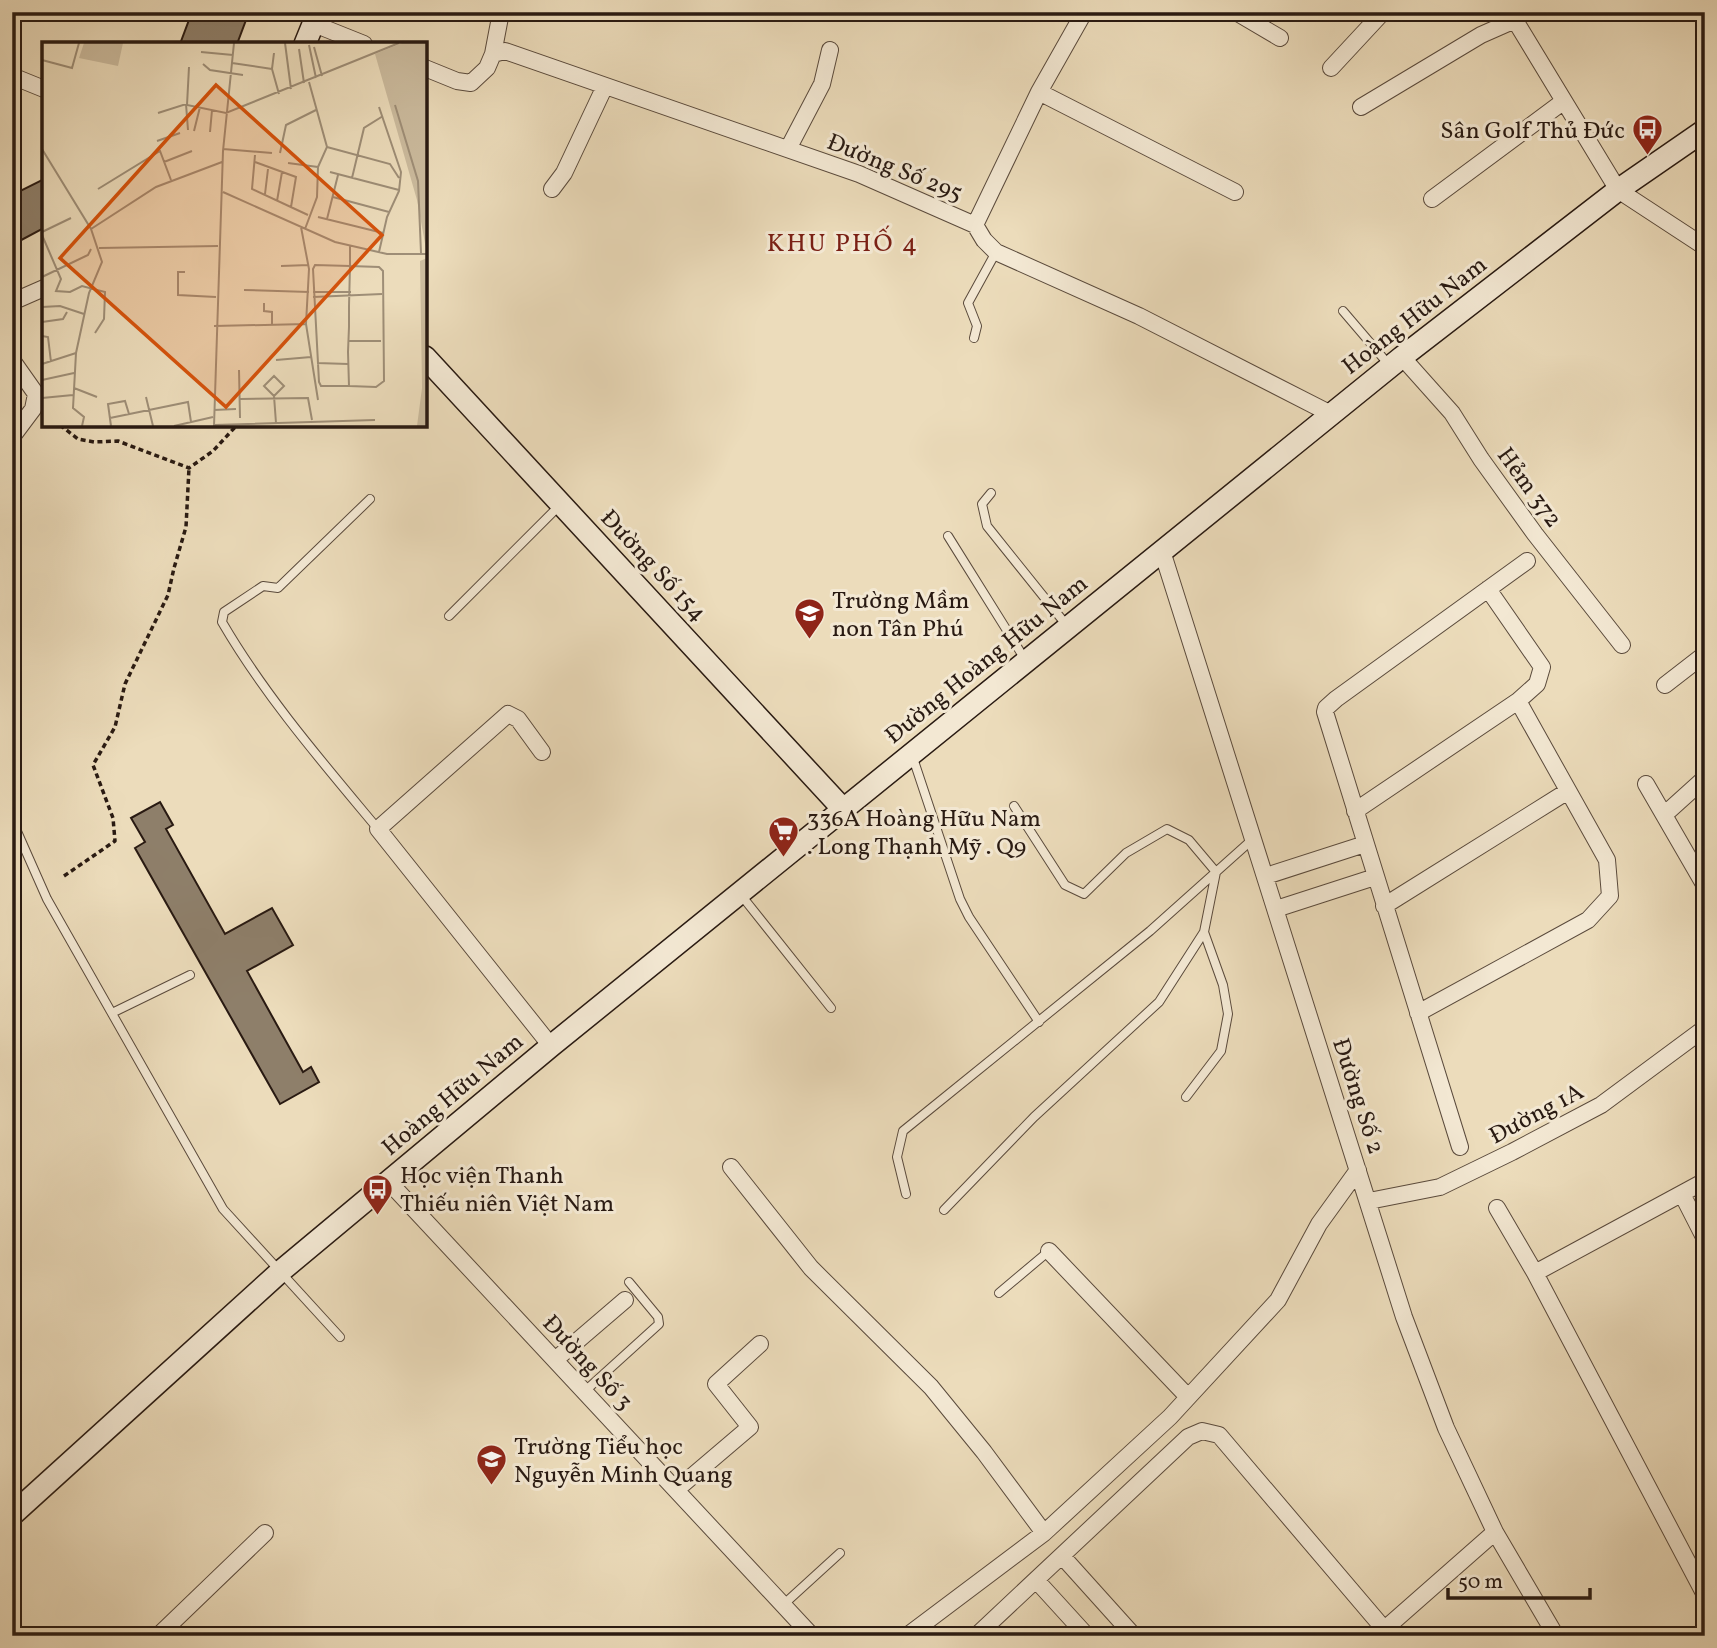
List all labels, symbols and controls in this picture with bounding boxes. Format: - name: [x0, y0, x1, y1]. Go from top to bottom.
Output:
- inset map: [42, 42, 427, 427]
- bus stop icon: Sân Golf Thủ Đức: [1631, 113, 1665, 157]
- place label: Sân Golf Thủ Đức: [1440, 115, 1625, 149]
- street label: Đường Số 295: [821, 126, 967, 212]
- district label: KHU PHỐ 4: [767, 225, 919, 262]
- street label: Hoàng Hữu Nam: [1336, 249, 1495, 384]
- street label: Hẻm 372: [1488, 441, 1569, 535]
- street label: Đường Số 154: [592, 503, 714, 630]
- street label: Đường Hoàng Hữu Nam: [879, 568, 1096, 753]
- place label: Trường Mầm non Tân Phú: [832, 585, 970, 647]
- school or university icon: Trường Mầm non Tân Phú: [792, 597, 826, 641]
- place label: 336A Hoàng Hữu Nam . Long Thạnh Mỹ . Q9: [807, 803, 1041, 865]
- supermarket icon: 336A Hoàng Hữu Nam . Long Thạnh Mỹ . Q9: [767, 815, 801, 859]
- street label: Hoàng Hữu Nam: [375, 1026, 531, 1165]
- street label: Đường Số 2: [1322, 1034, 1392, 1159]
- street label: Đường 1A: [1484, 1076, 1590, 1154]
- place label: Học viện Thanh Thiếu niên Việt Nam: [400, 1160, 614, 1222]
- bus stop icon: Học viện Thanh Thiếu niên Việt Nam: [360, 1172, 394, 1216]
- street label: Đường Số 3: [533, 1308, 640, 1419]
- place label: Trường Tiểu học Nguyễn Minh Quang: [514, 1431, 733, 1493]
- school or university icon: Trường Tiểu học Nguyễn Minh Quang: [474, 1443, 508, 1487]
- scale bar: [1448, 1557, 1589, 1601]
- text: 50 m: [1458, 1568, 1503, 1597]

